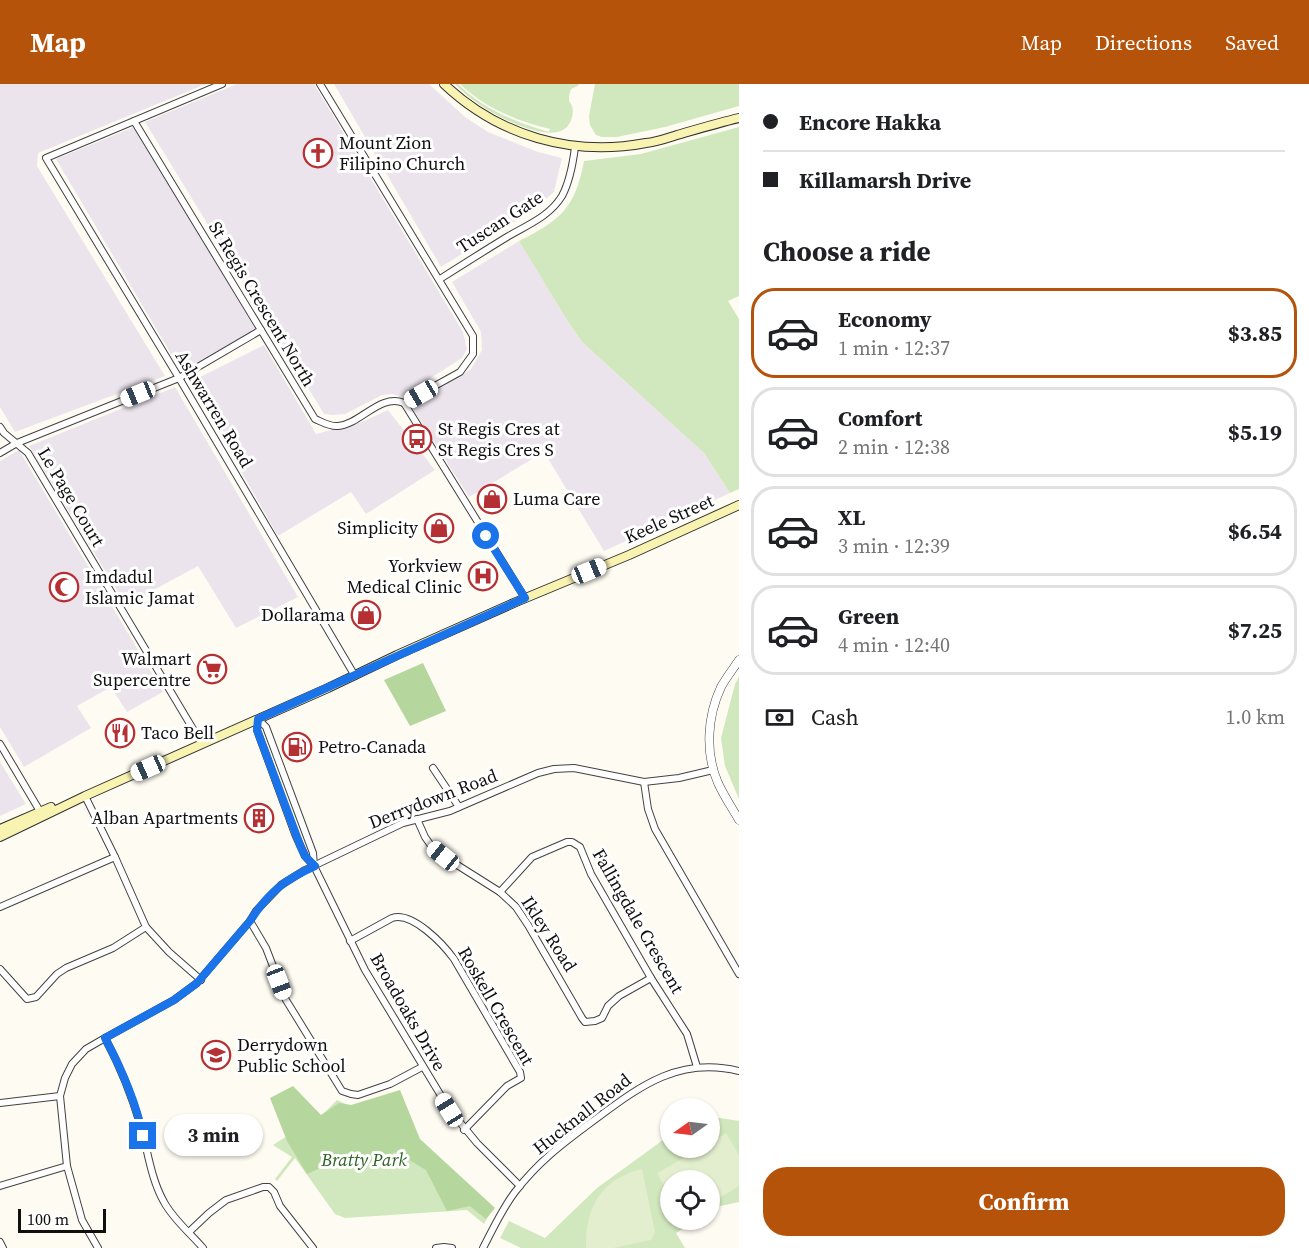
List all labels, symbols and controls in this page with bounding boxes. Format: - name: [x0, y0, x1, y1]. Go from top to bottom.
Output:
- text: Map: [30, 23, 86, 61]
- text: Map: [1021, 28, 1062, 57]
- text: Directions: [1095, 28, 1192, 57]
- text: Saved: [1225, 28, 1279, 57]
- text: Encore Hakka: [799, 107, 941, 137]
- place label: Mount Zion Filipino Church: [339, 130, 466, 176]
- church icon: Mount Zion Filipino Church: [302, 137, 334, 169]
- text: Killamarsh Drive: [799, 165, 971, 195]
- street label: Tuscan Gate: [452, 184, 548, 259]
- street label: St Regis Crescent North: [203, 216, 322, 391]
- text: Choose a ride: [763, 233, 931, 270]
- text: Economy: [838, 304, 932, 334]
- icon: car: [766, 306, 820, 360]
- text: $3.85: [1228, 318, 1282, 348]
- text: 1 min · 12:37: [838, 334, 950, 362]
- street label: Ashwarren Road: [170, 346, 259, 472]
- car: [401, 377, 441, 411]
- car: [118, 379, 158, 409]
- text: Comfort: [838, 403, 922, 433]
- icon: car: [766, 405, 820, 459]
- place label: St Regis Cres at St Regis Cres S: [438, 416, 560, 462]
- text: $5.19: [1228, 417, 1282, 447]
- bus stop icon: St Regis Cres at St Regis Cres S: [401, 423, 433, 455]
- text: 2 min · 12:38: [838, 433, 950, 461]
- street label: Le Page Court: [32, 442, 111, 551]
- shop icon: Luma Care: [476, 483, 508, 515]
- place label: Luma Care: [513, 486, 600, 511]
- street label: Keele Street: [620, 488, 717, 549]
- text: XL: [838, 502, 865, 532]
- icon: car: [766, 504, 820, 558]
- shop icon: Simplicity: [423, 512, 455, 544]
- place label: Simplicity: [337, 515, 419, 540]
- text: $6.54: [1228, 516, 1282, 546]
- route start: [472, 522, 499, 549]
- text: 3 min · 12:39: [838, 532, 950, 560]
- place label: Yorkview Medical Clinic: [347, 553, 462, 599]
- car: [569, 556, 609, 586]
- hospital icon: Yorkview Medical Clinic: [467, 560, 499, 592]
- place label: Imdadul Islamic Jamat: [85, 564, 194, 610]
- mosque icon: Imdadul Islamic Jamat: [48, 571, 80, 603]
- shop icon: Dollarama: [350, 599, 382, 631]
- text: Green: [838, 601, 899, 631]
- place label: Dollarama: [261, 602, 346, 627]
- icon: car: [766, 603, 820, 657]
- text: $7.25: [1228, 615, 1282, 645]
- text: 4 min · 12:40: [838, 631, 950, 659]
- place label: Walmart Supercentre: [93, 646, 191, 692]
- supermarket icon: Walmart Supercentre: [196, 653, 228, 685]
- icon: cash: [763, 701, 796, 734]
- text: Cash: [811, 702, 859, 732]
- text: 1.0 km: [1225, 703, 1285, 731]
- restaurant icon: Taco Bell: [104, 717, 136, 749]
- place label: Taco Bell: [141, 720, 214, 745]
- fuel station icon: Petro-Canada: [281, 731, 313, 763]
- place label: Petro-Canada: [318, 734, 427, 759]
- car: [128, 752, 168, 784]
- street label: Derrydown Road: [365, 763, 501, 835]
- building icon: Alban Apartments: [243, 802, 275, 834]
- place label: Alban Apartments: [91, 805, 238, 830]
- car: [423, 838, 463, 874]
- street label: Fallingdale Crescent: [587, 844, 690, 998]
- street label: Ikley Road: [516, 891, 583, 976]
- street label: Roskell Crescent: [452, 942, 541, 1070]
- street label: Broadoaks Drive: [365, 948, 452, 1075]
- car: [264, 962, 294, 1002]
- place label: Derrydown Public School: [237, 1032, 346, 1078]
- school or university icon: Derrydown Public School: [200, 1039, 232, 1071]
- street label: Hucknall Road: [527, 1067, 636, 1160]
- car: [432, 1090, 466, 1130]
- north arrow: [660, 1098, 720, 1158]
- map controls: [660, 1098, 720, 1230]
- callout: 3 min: [164, 1115, 263, 1157]
- text: 3 min: [188, 1121, 239, 1149]
- route end: [129, 1122, 156, 1149]
- park label: Bratty Park: [320, 1147, 407, 1172]
- button: Confirm: [763, 1167, 1285, 1236]
- button: locate: [660, 1170, 720, 1230]
- scale bar: [18, 1206, 106, 1234]
- text: 100 m: [27, 1208, 69, 1230]

